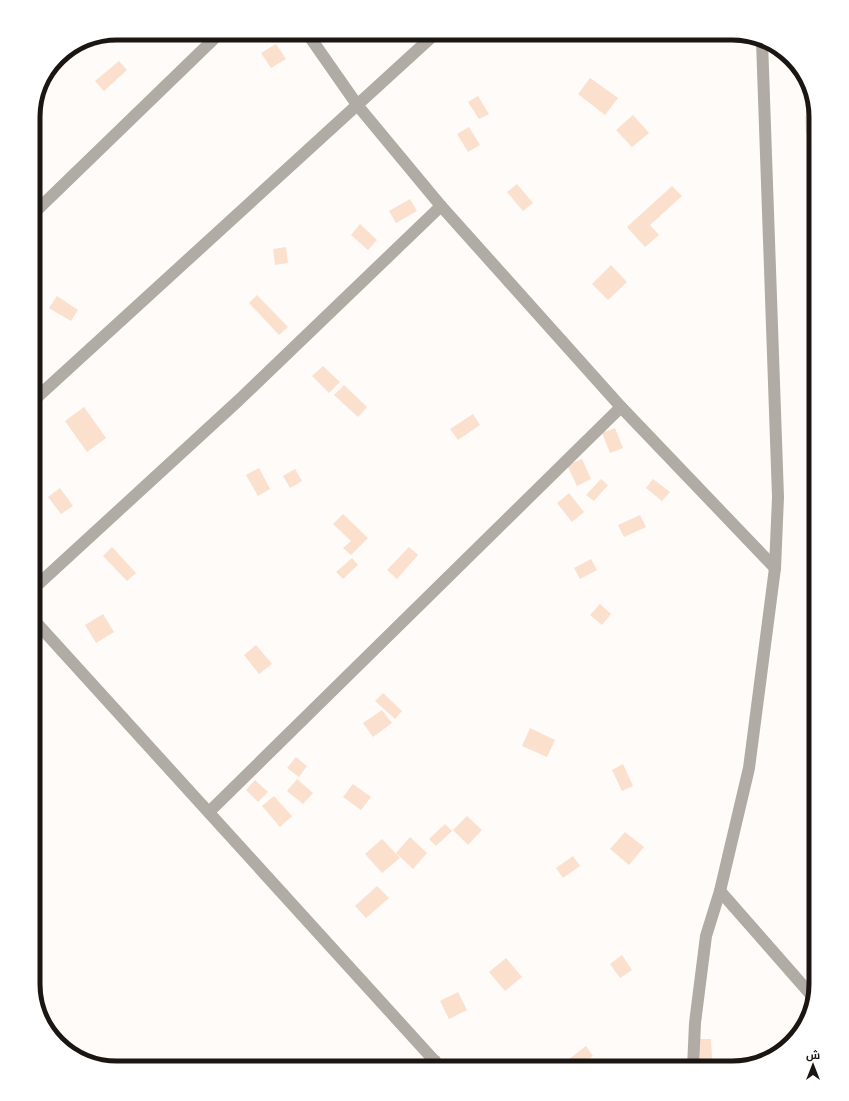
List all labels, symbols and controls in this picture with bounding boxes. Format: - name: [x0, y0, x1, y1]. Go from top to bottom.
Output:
- north arrow: [793, 1045, 833, 1085]
- text: ش: [806, 1048, 820, 1062]

